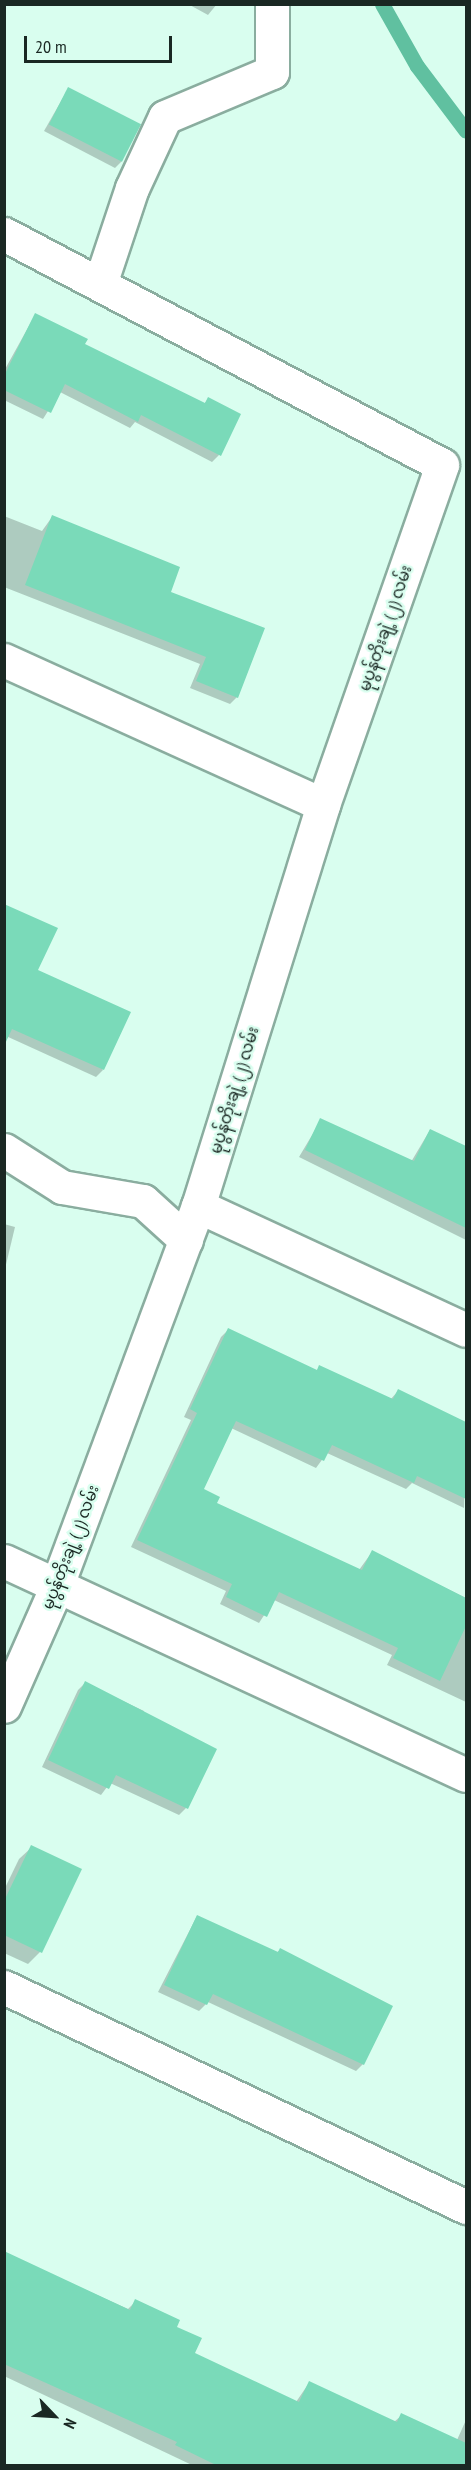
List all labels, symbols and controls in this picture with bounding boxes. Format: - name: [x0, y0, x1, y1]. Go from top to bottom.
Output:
- scale bar: [27, 24, 176, 62]
- text: 20 m: [35, 35, 67, 58]
- street label: မုပွန်တိုးချဲ့ (၂) လမ်း: [354, 563, 416, 693]
- street label: မုပွန်တိုးချဲ့ (၂) လမ်း: [206, 1024, 262, 1156]
- street label: မုပွန်တိုးချဲ့ (၂) လမ်း: [37, 1482, 103, 1612]
- north arrow: [24, 2386, 84, 2446]
- text: N: [59, 2415, 81, 2432]

